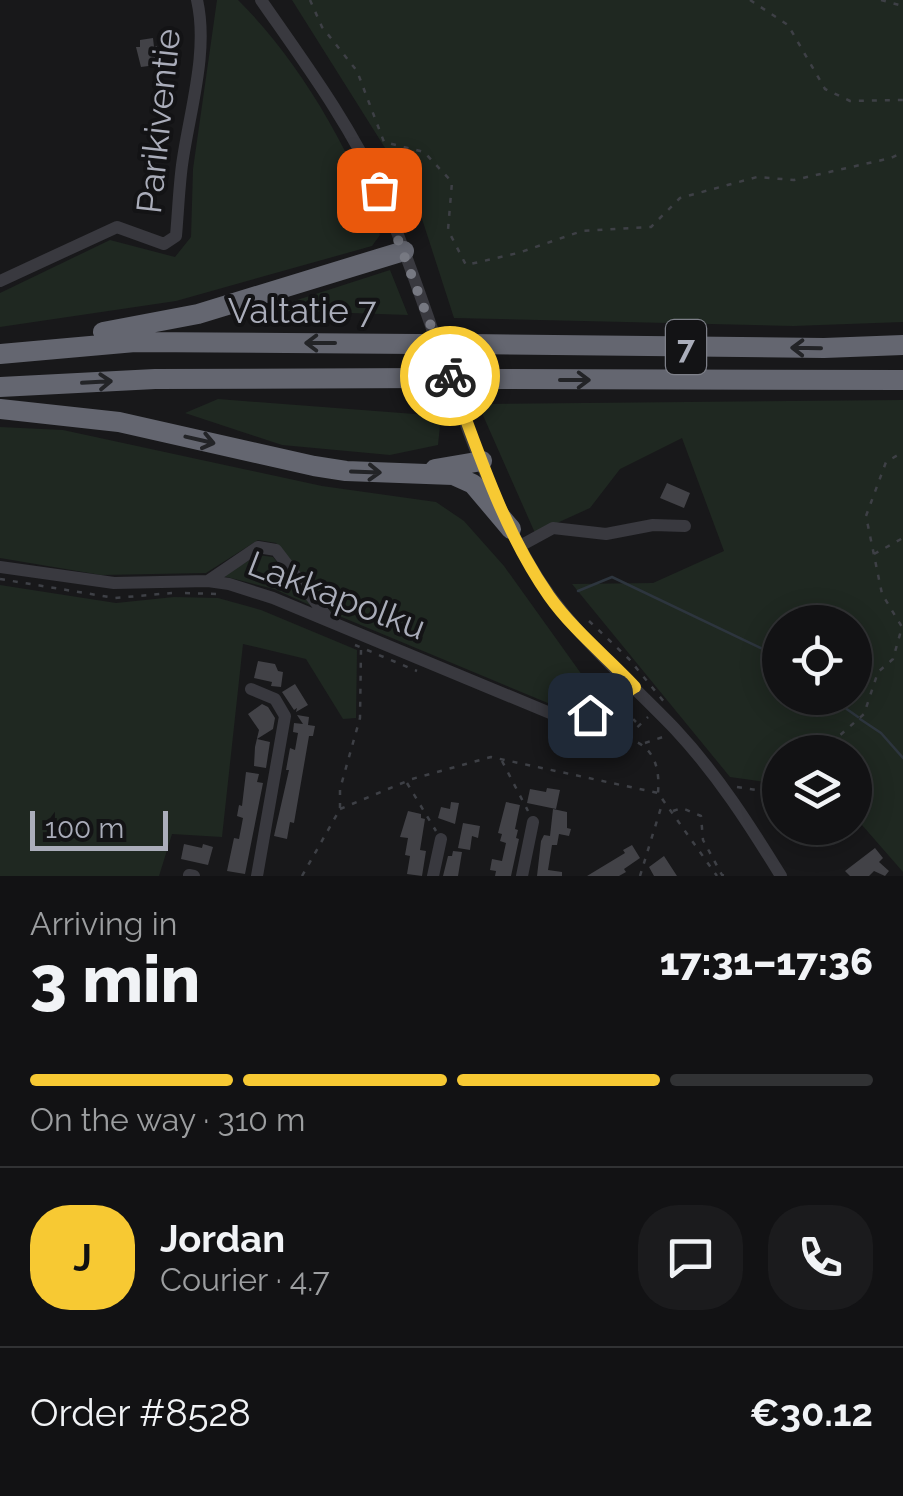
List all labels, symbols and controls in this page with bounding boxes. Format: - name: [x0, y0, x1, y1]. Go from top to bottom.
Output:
- street label: Parikiventie: [128, 27, 188, 215]
- pin: [337, 148, 422, 233]
- icon: bag: [352, 163, 407, 218]
- street label: Valtatie 7: [228, 290, 377, 331]
- road number: 7: [666, 320, 706, 374]
- courier: [400, 326, 500, 426]
- one-way arrow: [304, 334, 336, 352]
- one-way arrow: [790, 338, 822, 358]
- icon: bike: [423, 349, 478, 404]
- one-way arrow: [558, 370, 591, 390]
- one-way arrow: [81, 372, 113, 391]
- one-way arrow: [183, 432, 215, 451]
- one-way arrow: [349, 462, 381, 481]
- street label: Lakkapolku: [242, 542, 432, 648]
- map controls: [762, 605, 872, 845]
- button: locate: [762, 605, 872, 715]
- pin: [548, 673, 633, 758]
- icon: home: [563, 688, 618, 743]
- button: layers: [762, 735, 872, 845]
- scale bar: [30, 806, 168, 850]
- text: 100 m: [45, 812, 124, 845]
- text: Arriving in: [30, 905, 177, 942]
- text: 17:31–17:36: [660, 939, 873, 984]
- text: 3 min: [30, 941, 200, 1017]
- text: On the way · 310 m: [30, 1101, 306, 1138]
- button: chat: [638, 1205, 743, 1310]
- button: phone: [768, 1205, 873, 1310]
- text: Jordan: [160, 1216, 285, 1261]
- text: J: [73, 1235, 92, 1280]
- text: Courier · 4.7: [160, 1261, 330, 1298]
- text: Order #8528: [30, 1390, 251, 1435]
- text: €30.12: [749, 1390, 873, 1435]

